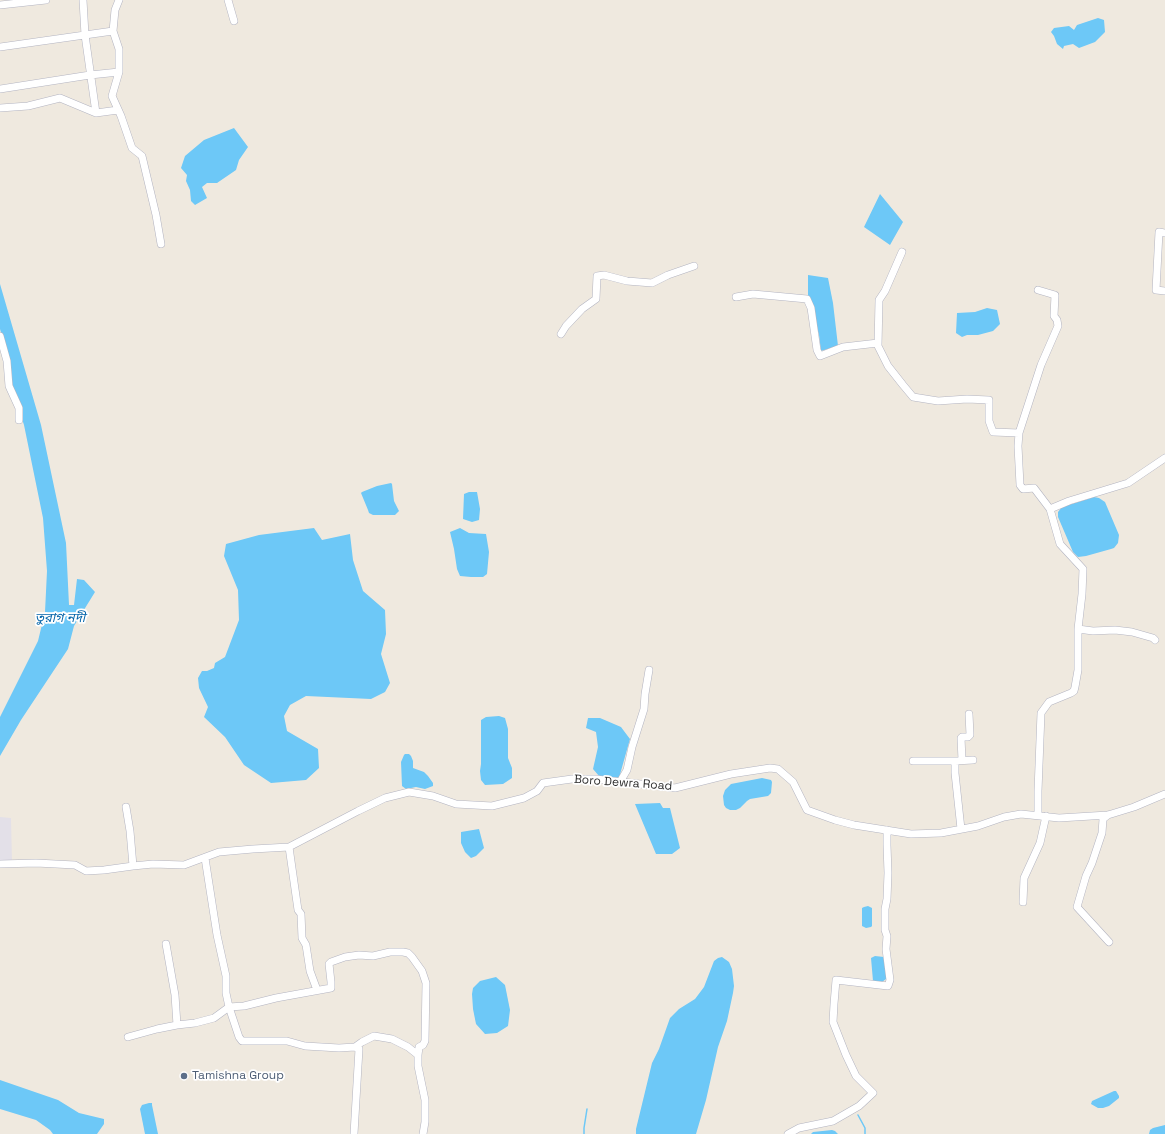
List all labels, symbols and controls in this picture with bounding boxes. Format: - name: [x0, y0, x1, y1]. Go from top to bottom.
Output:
- water label: তুরাগ নদী: [35, 610, 85, 626]
- street label: Boro Dewra Road: [573, 772, 673, 794]
- place label: Tamishna Group: [192, 1069, 284, 1083]
- marker: Tamishna Group: [179, 1071, 189, 1081]

